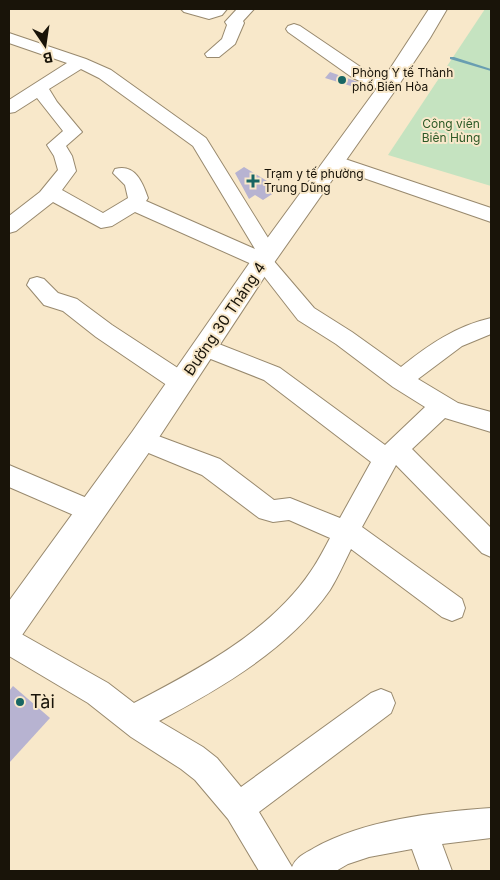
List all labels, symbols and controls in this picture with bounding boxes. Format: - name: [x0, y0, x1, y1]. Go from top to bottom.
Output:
- north arrow: [20, 20, 70, 70]
- text: B: [42, 49, 54, 67]
- place label: Phòng Y tế Thành phố Biên Hòa: [352, 65, 453, 94]
- marker: Phòng Y tế Thành phố Biên Hòa: [336, 74, 348, 86]
- park label: Công viên Biên Hùng: [422, 116, 480, 145]
- place label: Trạm y tế phường Trung Dũng: [264, 166, 364, 195]
- marker: Trạm y tế phường Trung Dũng: [246, 174, 260, 188]
- street label: Đường 30 Tháng 4: [180, 258, 270, 379]
- place label: Tài: [30, 691, 55, 712]
- marker: Tài: [14, 696, 26, 708]

